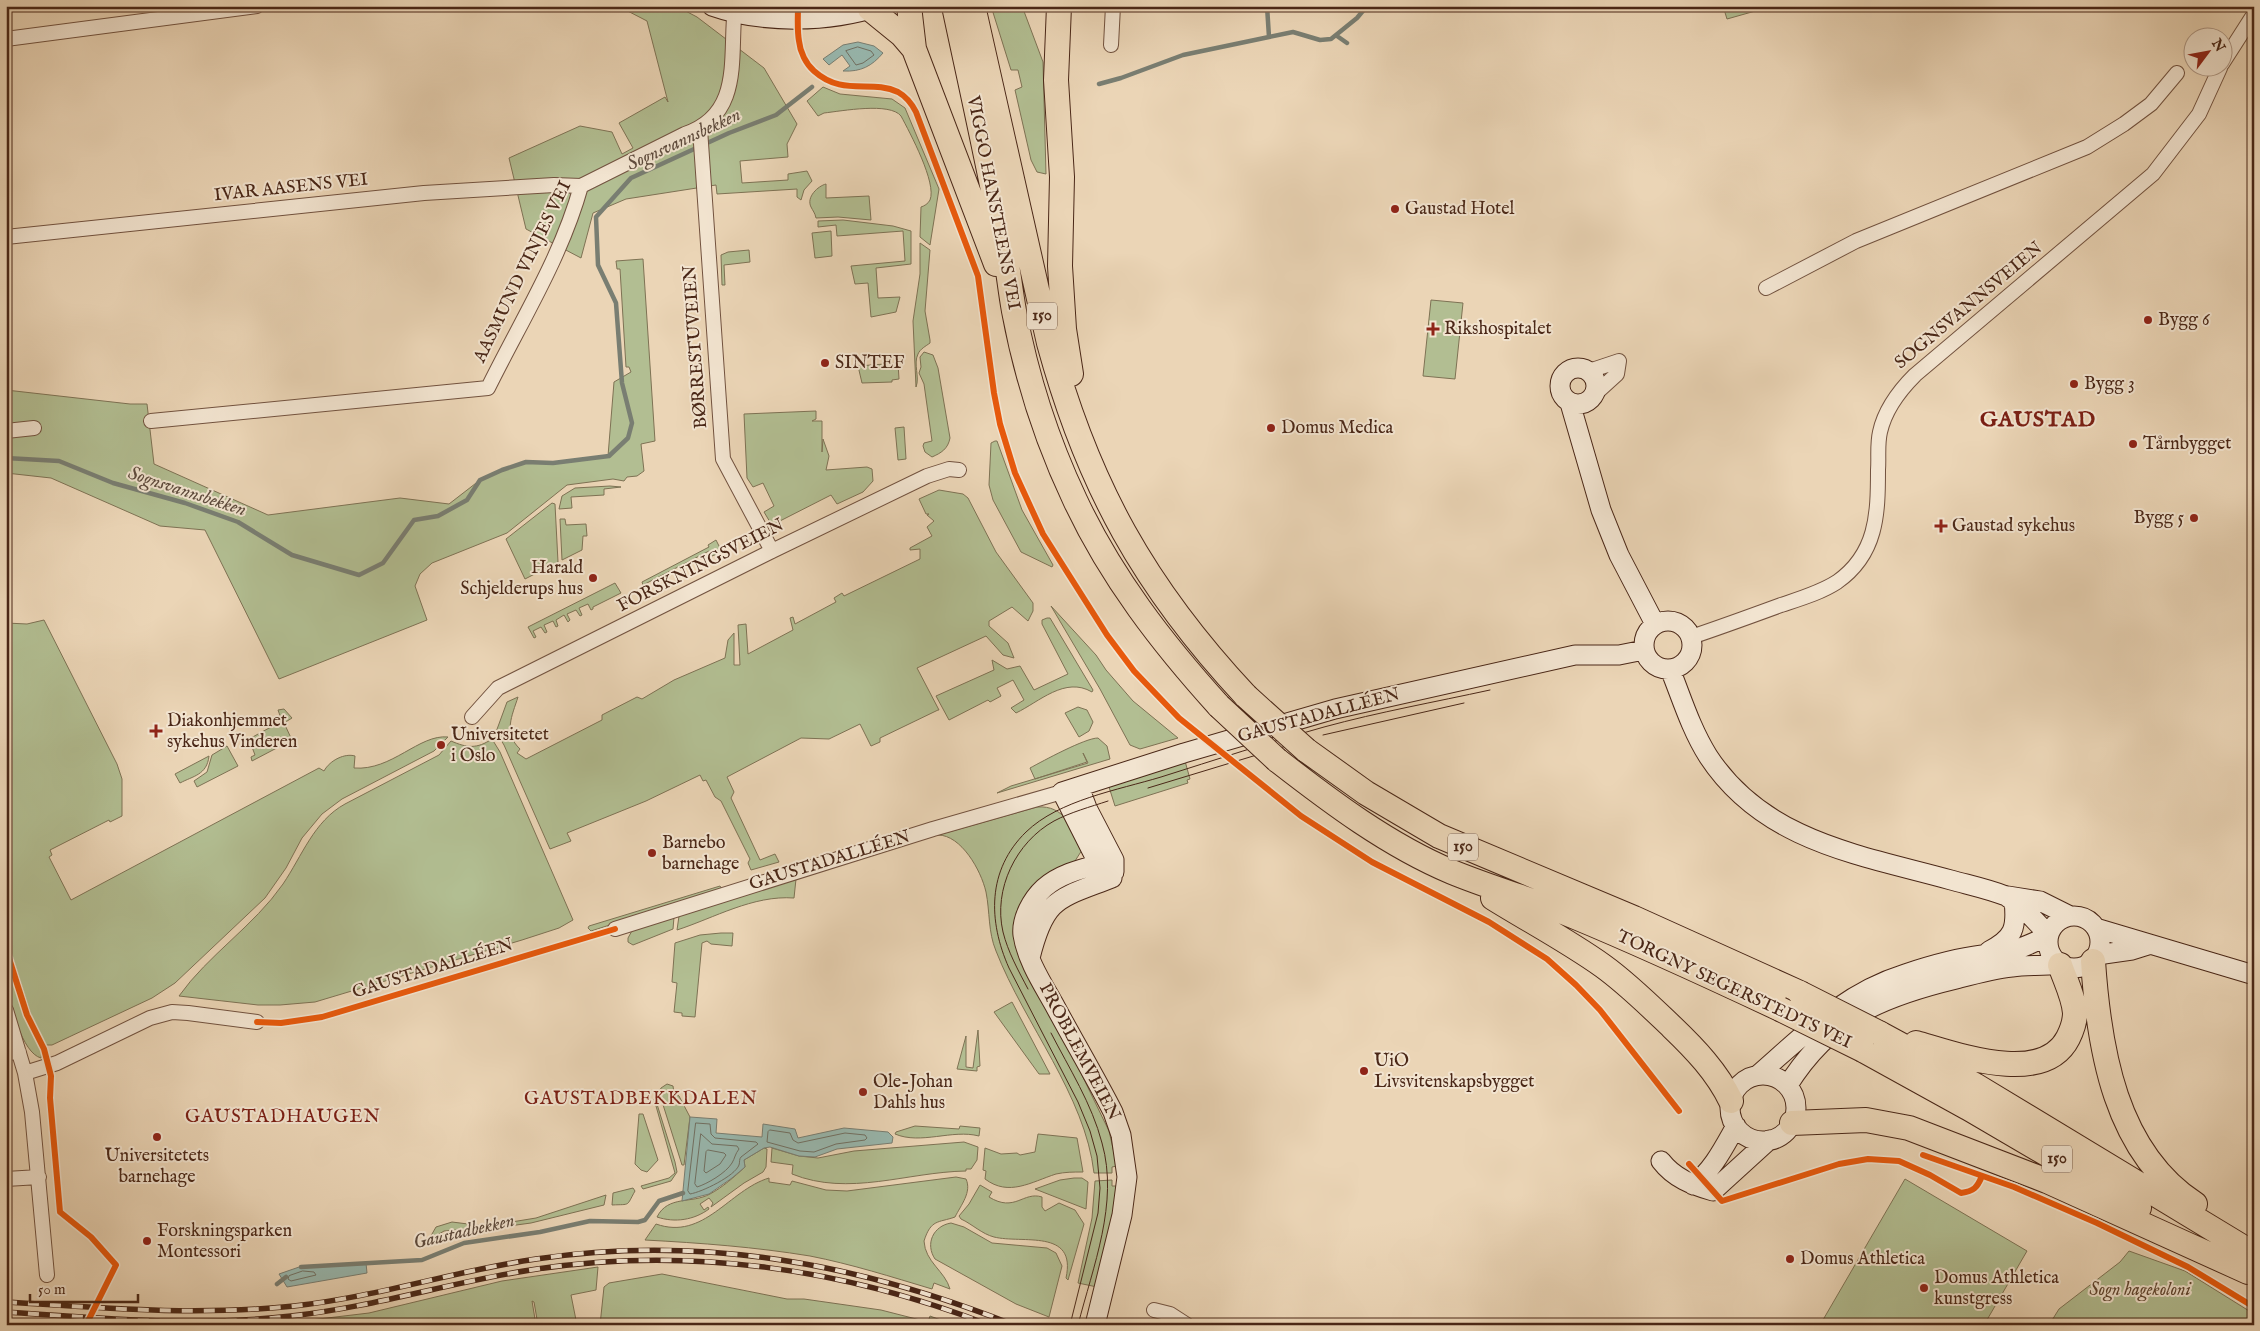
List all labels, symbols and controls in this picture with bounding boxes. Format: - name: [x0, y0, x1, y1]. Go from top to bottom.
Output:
- north arrow: [2182, 28, 2232, 78]
- text: N: [2207, 35, 2229, 56]
- street label: VIGGO HANSTEENS VEI: [961, 93, 1025, 312]
- water label: Sognsvannsbekken: [623, 103, 745, 177]
- street label: IVAR AASENS VEI: [213, 168, 369, 208]
- street label: AASMUND VINJES VEI: [468, 177, 577, 368]
- place label: Gaustad Hotel: [1405, 198, 1515, 221]
- marker: Gaustad Hotel: [1389, 203, 1401, 215]
- street label: SOGNSVANNSVEIEN: [1890, 237, 2048, 375]
- street label: BØRRESTUVEIEN: [679, 264, 713, 430]
- road number: 150: [1027, 302, 1057, 330]
- place label: Bygg 6: [2158, 309, 2210, 332]
- marker: Bygg 6: [2142, 314, 2154, 326]
- place label: Rikshospitalet: [1444, 318, 1552, 341]
- marker: Rikshospitalet: [1426, 322, 1440, 336]
- place label: SINTEF: [835, 352, 905, 375]
- marker: SINTEF: [819, 357, 831, 369]
- place label: Bygg 3: [2084, 373, 2135, 396]
- marker: Bygg 3: [2068, 378, 2080, 390]
- district label: GAUSTAD: [1980, 406, 2096, 434]
- place label: Domus Medica: [1281, 417, 1394, 440]
- marker: Domus Medica: [1265, 422, 1277, 434]
- place label: Tårnbygget: [2143, 433, 2232, 456]
- marker: Tårnbygget: [2127, 438, 2139, 450]
- water label: Sognsvannsbekken: [125, 462, 249, 522]
- place label: Bygg 5: [2134, 507, 2184, 530]
- marker: Bygg 5: [2188, 512, 2200, 524]
- street label: FORSKNINGSVEIEN: [614, 514, 789, 618]
- place label: Gaustad sykehus: [1952, 515, 2075, 538]
- marker: Gaustad sykehus: [1934, 519, 1948, 533]
- place label: Harald Schjelderups hus: [460, 557, 583, 601]
- marker: Harald Schjelderups hus: [587, 572, 599, 584]
- street label: GAUSTADALLÉEN: [1235, 681, 1403, 749]
- place label: Diakonhjemmet sykehus Vinderen: [167, 710, 298, 754]
- marker: Diakonhjemmet sykehus Vinderen: [149, 724, 163, 738]
- place label: Universitetet i Oslo: [451, 724, 549, 768]
- marker: Universitetet i Oslo: [435, 739, 447, 751]
- street label: GAUSTADALLÉEN: [746, 824, 914, 896]
- place label: Barnebo barnehage: [662, 832, 739, 876]
- road number: 150: [1448, 834, 1478, 860]
- marker: Barnebo barnehage: [646, 847, 658, 859]
- street label: TORGNY SEGERSTEDTS VEI: [1613, 925, 1855, 1055]
- street label: GAUSTADALLÉEN: [349, 932, 517, 1004]
- street label: PROBLEMVEIEN: [1033, 979, 1125, 1125]
- place label: UiO Livsvitenskapsbygget: [1374, 1050, 1534, 1094]
- marker: UiO Livsvitenskapsbygget: [1358, 1065, 1370, 1077]
- place label: Ole-Johan Dahls hus: [873, 1071, 953, 1115]
- marker: Ole-Johan Dahls hus: [857, 1086, 869, 1098]
- district label: GAUSTADBEKKDALEN: [524, 1087, 758, 1111]
- district label: GAUSTADHAUGEN: [185, 1105, 381, 1129]
- marker: Universitetets barnehage: [151, 1131, 163, 1143]
- place label: Universitetets barnehage: [105, 1145, 209, 1189]
- road number: 150: [2042, 1146, 2072, 1172]
- water label: Gaustadbekken: [411, 1209, 517, 1255]
- place label: Forskningsparken Montessori: [157, 1220, 292, 1264]
- marker: Forskningsparken Montessori: [141, 1235, 153, 1247]
- place label: Domus Athletica: [1800, 1248, 1925, 1271]
- marker: Domus Athletica: [1784, 1253, 1796, 1265]
- place label: Domus Athletica kunstgress: [1934, 1267, 2059, 1311]
- scale bar: [30, 1271, 138, 1303]
- park label: Sogn hagekoloni: [2089, 1279, 2193, 1302]
- text: 50 m: [38, 1280, 66, 1299]
- marker: Domus Athletica kunstgress: [1918, 1282, 1930, 1294]

